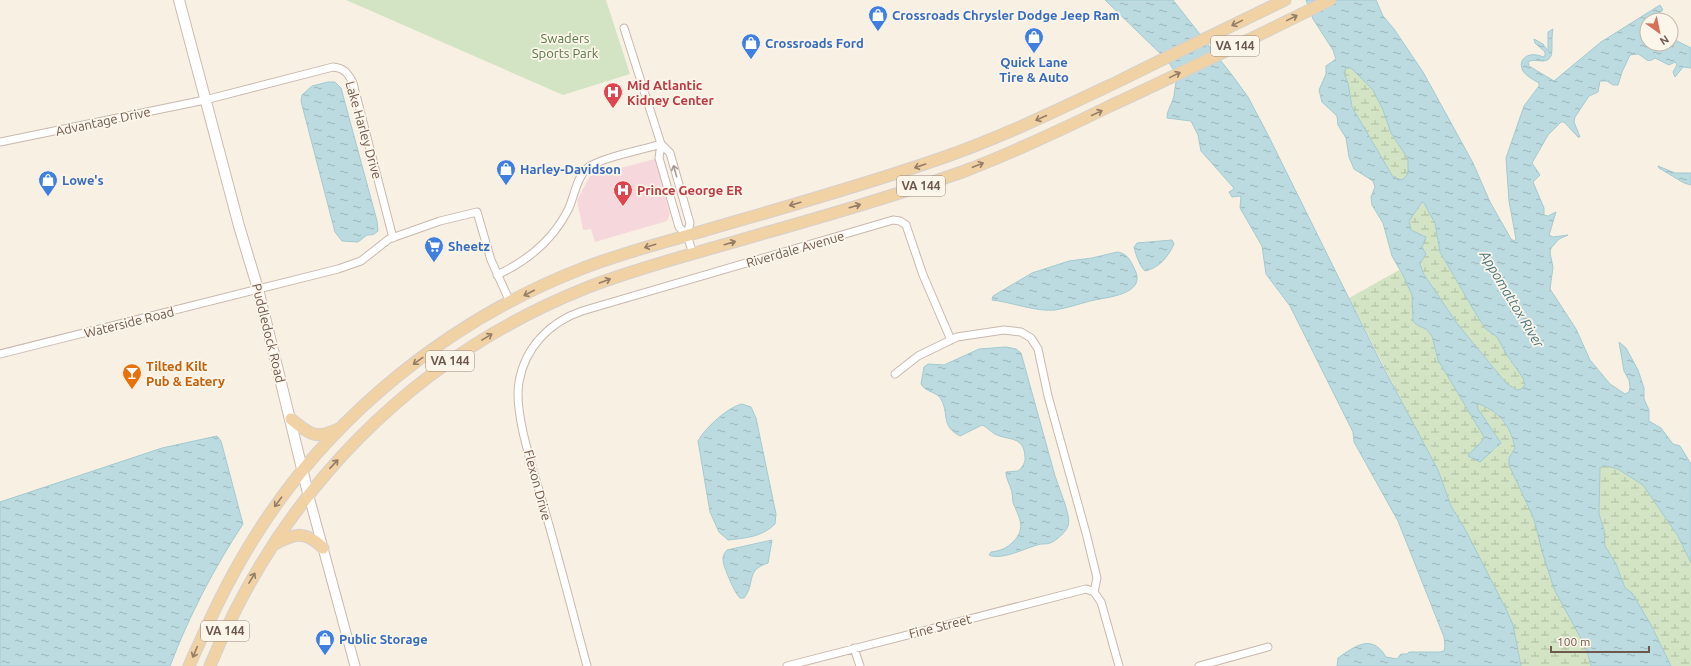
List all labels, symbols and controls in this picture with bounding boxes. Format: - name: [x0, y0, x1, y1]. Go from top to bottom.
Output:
- shop icon: Crossroads Chrysler Dodge Jeep Ram: [867, 4, 889, 32]
- place label: Crossroads Chrysler Dodge Jeep Ram: [892, 8, 1120, 22]
- north arrow: [1639, 12, 1679, 52]
- one-way arrow: [1286, 14, 1298, 21]
- one-way arrow: [1232, 20, 1244, 27]
- shop icon: Quick Lane Tire & Auto: [1023, 26, 1045, 54]
- park label: Swaders Sports Park: [532, 31, 599, 60]
- shop icon: Crossroads Ford: [740, 32, 762, 60]
- text: N: [1658, 33, 1671, 48]
- place label: Crossroads Ford: [765, 36, 864, 50]
- road number: VA 144: [1211, 36, 1259, 56]
- place label: Quick Lane Tire & Auto: [999, 55, 1069, 84]
- one-way arrow: [1169, 71, 1181, 78]
- place label: Mid Atlantic Kidney Center: [627, 78, 714, 107]
- street label: Lake Harley Drive: [343, 80, 385, 180]
- hospital icon: Mid Atlantic Kidney Center: [602, 81, 624, 109]
- street label: Advantage Drive: [54, 104, 152, 138]
- one-way arrow: [1091, 109, 1103, 116]
- one-way arrow: [1035, 115, 1047, 122]
- shop icon: Harley-Davidson: [495, 158, 517, 186]
- one-way arrow: [972, 161, 984, 169]
- place label: Harley-Davidson: [520, 162, 621, 176]
- one-way arrow: [913, 163, 926, 170]
- one-way arrow: [671, 165, 678, 178]
- shop icon: Lowe's: [37, 169, 59, 197]
- place label: Lowe's: [62, 173, 104, 187]
- road number: VA 144: [897, 176, 945, 196]
- hospital icon: Prince George ER: [612, 179, 634, 207]
- place label: Prince George ER: [637, 183, 743, 197]
- one-way arrow: [789, 201, 802, 208]
- one-way arrow: [848, 202, 861, 209]
- street label: Riverdale Avenue: [744, 228, 846, 270]
- supermarket icon: Sheetz: [423, 235, 445, 263]
- place label: Sheetz: [448, 239, 490, 253]
- one-way arrow: [723, 239, 736, 246]
- one-way arrow: [643, 243, 656, 250]
- water label: Appomattox River: [1476, 247, 1548, 351]
- one-way arrow: [598, 276, 610, 284]
- street label: Puddledock Road: [250, 282, 288, 384]
- one-way arrow: [523, 290, 535, 297]
- street label: Waterside Road: [83, 304, 175, 340]
- one-way arrow: [481, 332, 493, 340]
- road number: VA 144: [426, 351, 474, 371]
- one-way arrow: [413, 356, 424, 365]
- place label: Tilted Kilt Pub & Eatery: [146, 359, 225, 388]
- bar icon: Tilted Kilt Pub & Eatery: [121, 362, 143, 390]
- street label: Flexon Drive: [522, 448, 554, 522]
- one-way arrow: [329, 459, 339, 469]
- one-way arrow: [274, 496, 283, 507]
- one-way arrow: [248, 573, 256, 584]
- street label: Fine Street: [907, 611, 973, 641]
- road number: VA 144: [201, 621, 249, 641]
- shop icon: Public Storage: [314, 628, 336, 656]
- scale bar: [1551, 628, 1649, 654]
- place label: Public Storage: [339, 632, 428, 646]
- text: 100 m: [1557, 635, 1590, 648]
- one-way arrow: [191, 645, 199, 657]

